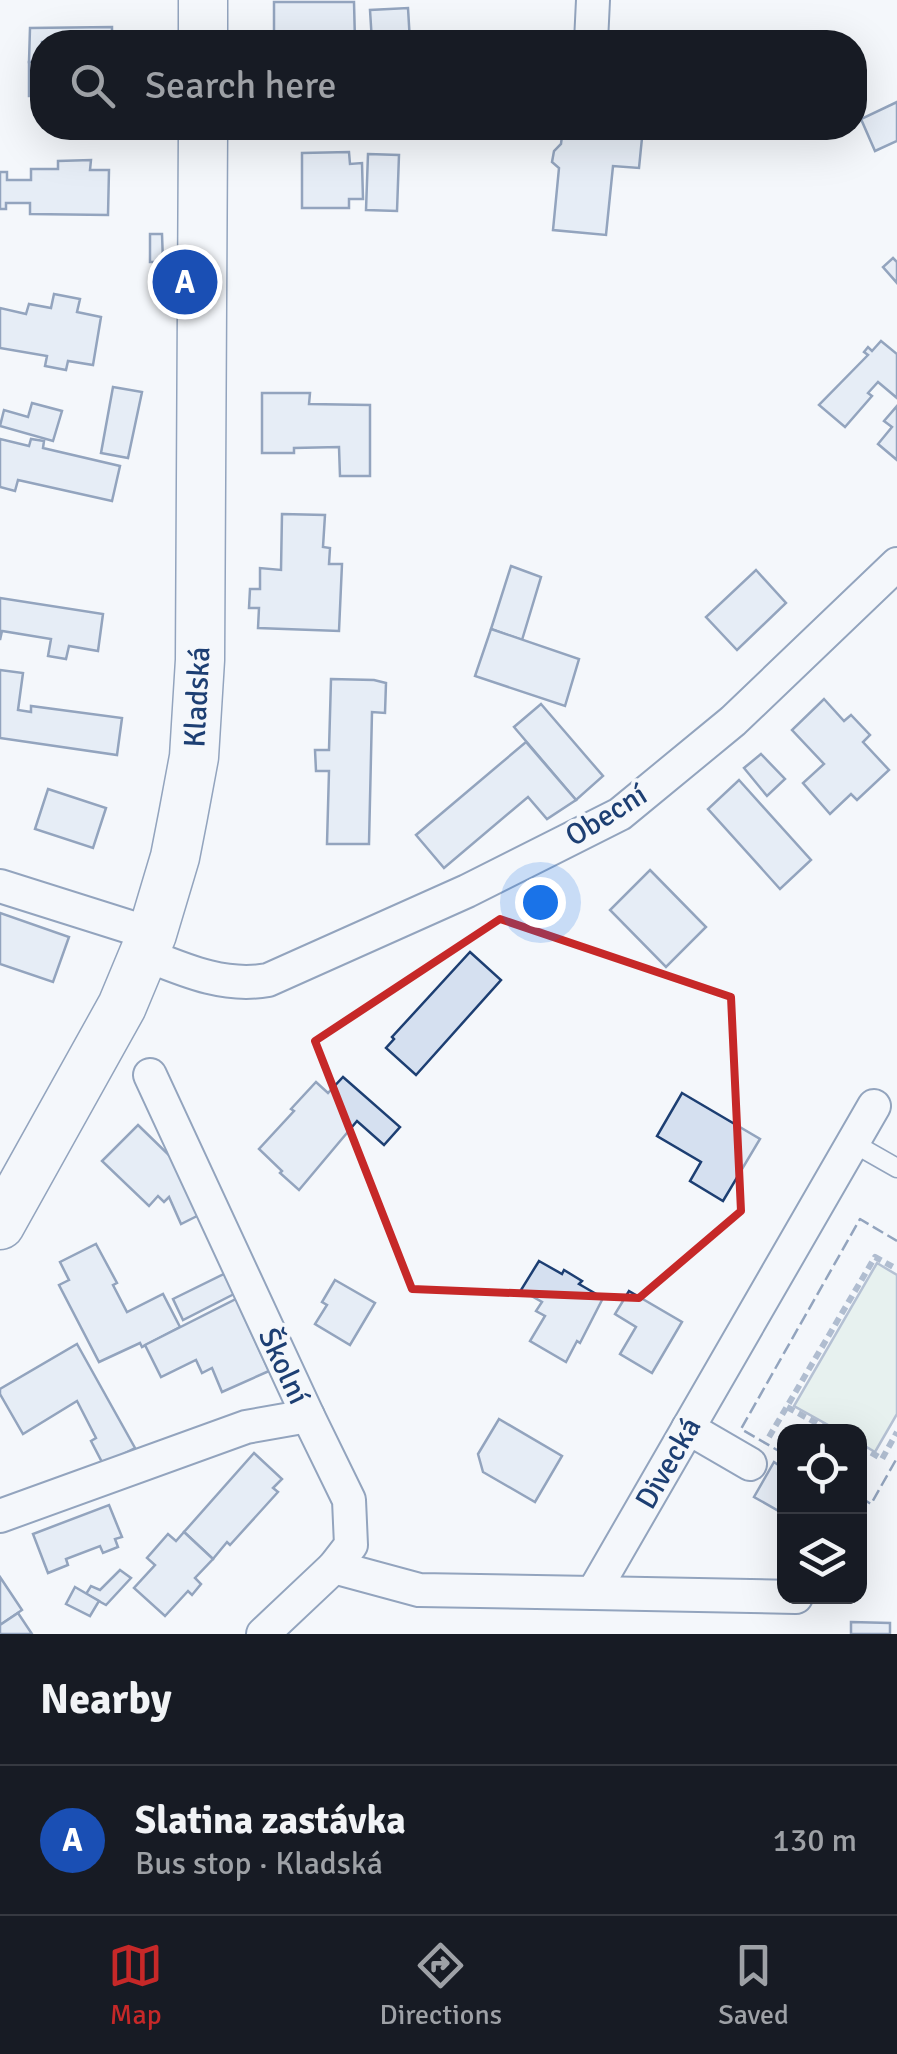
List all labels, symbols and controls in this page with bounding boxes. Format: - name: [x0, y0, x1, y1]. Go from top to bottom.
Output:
- search box: [30, 30, 867, 140]
- icon: search: [65, 58, 120, 113]
- text: Search here: [145, 62, 337, 109]
- pin: A: [152, 244, 218, 320]
- street label: Kladská: [176, 646, 219, 748]
- street label: Obecní: [559, 776, 654, 855]
- your location: [515, 877, 566, 928]
- street label: Školní: [250, 1322, 317, 1410]
- street label: Divecká: [627, 1411, 709, 1516]
- map controls: [777, 1424, 867, 1604]
- button: locate: [777, 1424, 867, 1514]
- button: layers: [777, 1514, 867, 1604]
- text: Nearby: [40, 1674, 172, 1725]
- text: Slatina zastávka: [135, 1797, 406, 1844]
- text: A: [62, 1821, 83, 1860]
- text: 130 m: [773, 1821, 857, 1860]
- text: Bus stop · Kladská: [135, 1844, 383, 1883]
- tab: Map: [108, 1938, 163, 2032]
- tab: Directions: [380, 1938, 502, 2032]
- tab: Saved: [718, 1938, 789, 2032]

